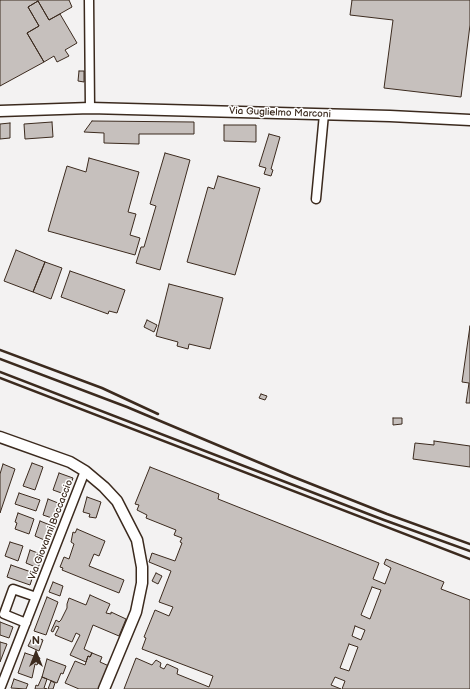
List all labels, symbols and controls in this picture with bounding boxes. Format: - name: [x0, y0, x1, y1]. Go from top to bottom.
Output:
- street label: Via Guglielmo Marconi: [229, 105, 331, 121]
- street label: Via Giovanni Boccaccio: [26, 478, 76, 582]
- north arrow: [16, 633, 56, 673]
- text: N: [32, 634, 40, 647]

